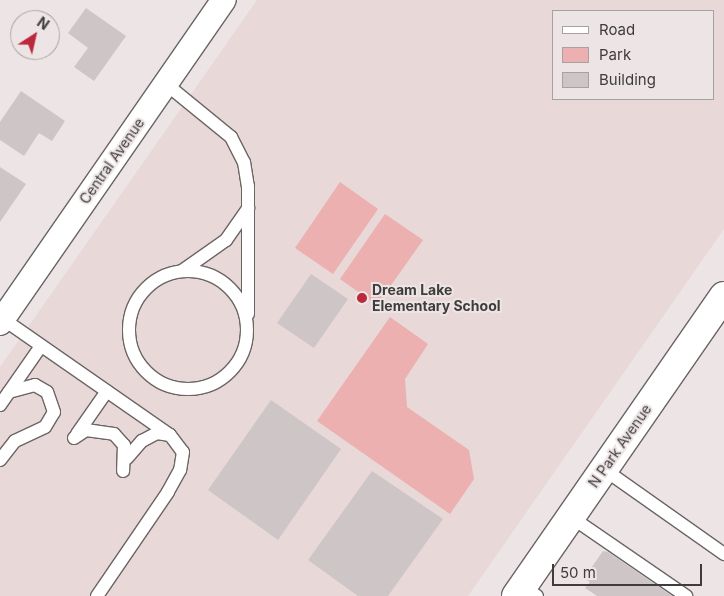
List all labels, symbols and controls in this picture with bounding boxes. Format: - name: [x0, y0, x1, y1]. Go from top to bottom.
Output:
- north arrow: [10, 10, 60, 60]
- legend: [552, 10, 714, 100]
- text: N: [34, 13, 53, 33]
- text: Road: [599, 20, 635, 39]
- text: Park: [599, 45, 631, 64]
- text: Building: [599, 70, 656, 89]
- street label: Central Avenue: [76, 115, 148, 207]
- place label: Dream Lake Elementary School: [372, 282, 501, 314]
- marker: Dream Lake Elementary School: [356, 292, 368, 304]
- street label: N Park Avenue: [585, 401, 655, 491]
- scale bar: [554, 554, 704, 586]
- text: 50 m: [560, 563, 596, 582]

